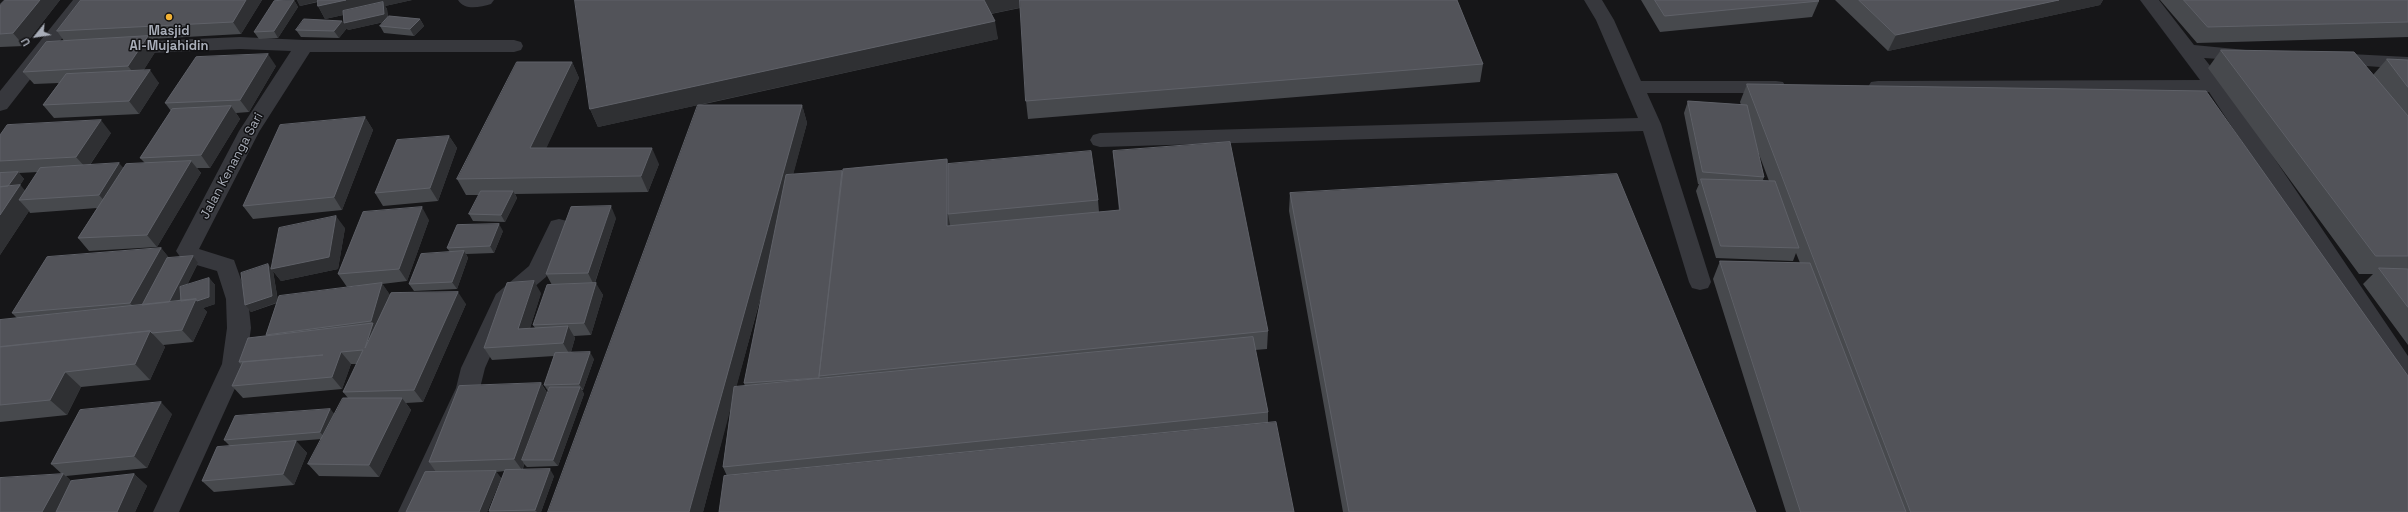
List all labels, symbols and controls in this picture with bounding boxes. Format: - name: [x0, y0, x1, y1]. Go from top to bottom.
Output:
- marker: Masjid Al-Mujahidin: [164, 12, 174, 22]
- north arrow: [16, 16, 56, 56]
- place label: Masjid Al-Mujahidin: [129, 23, 209, 54]
- text: U: [18, 35, 34, 49]
- street label: Jalan Kenanga Sari: [197, 110, 267, 222]

